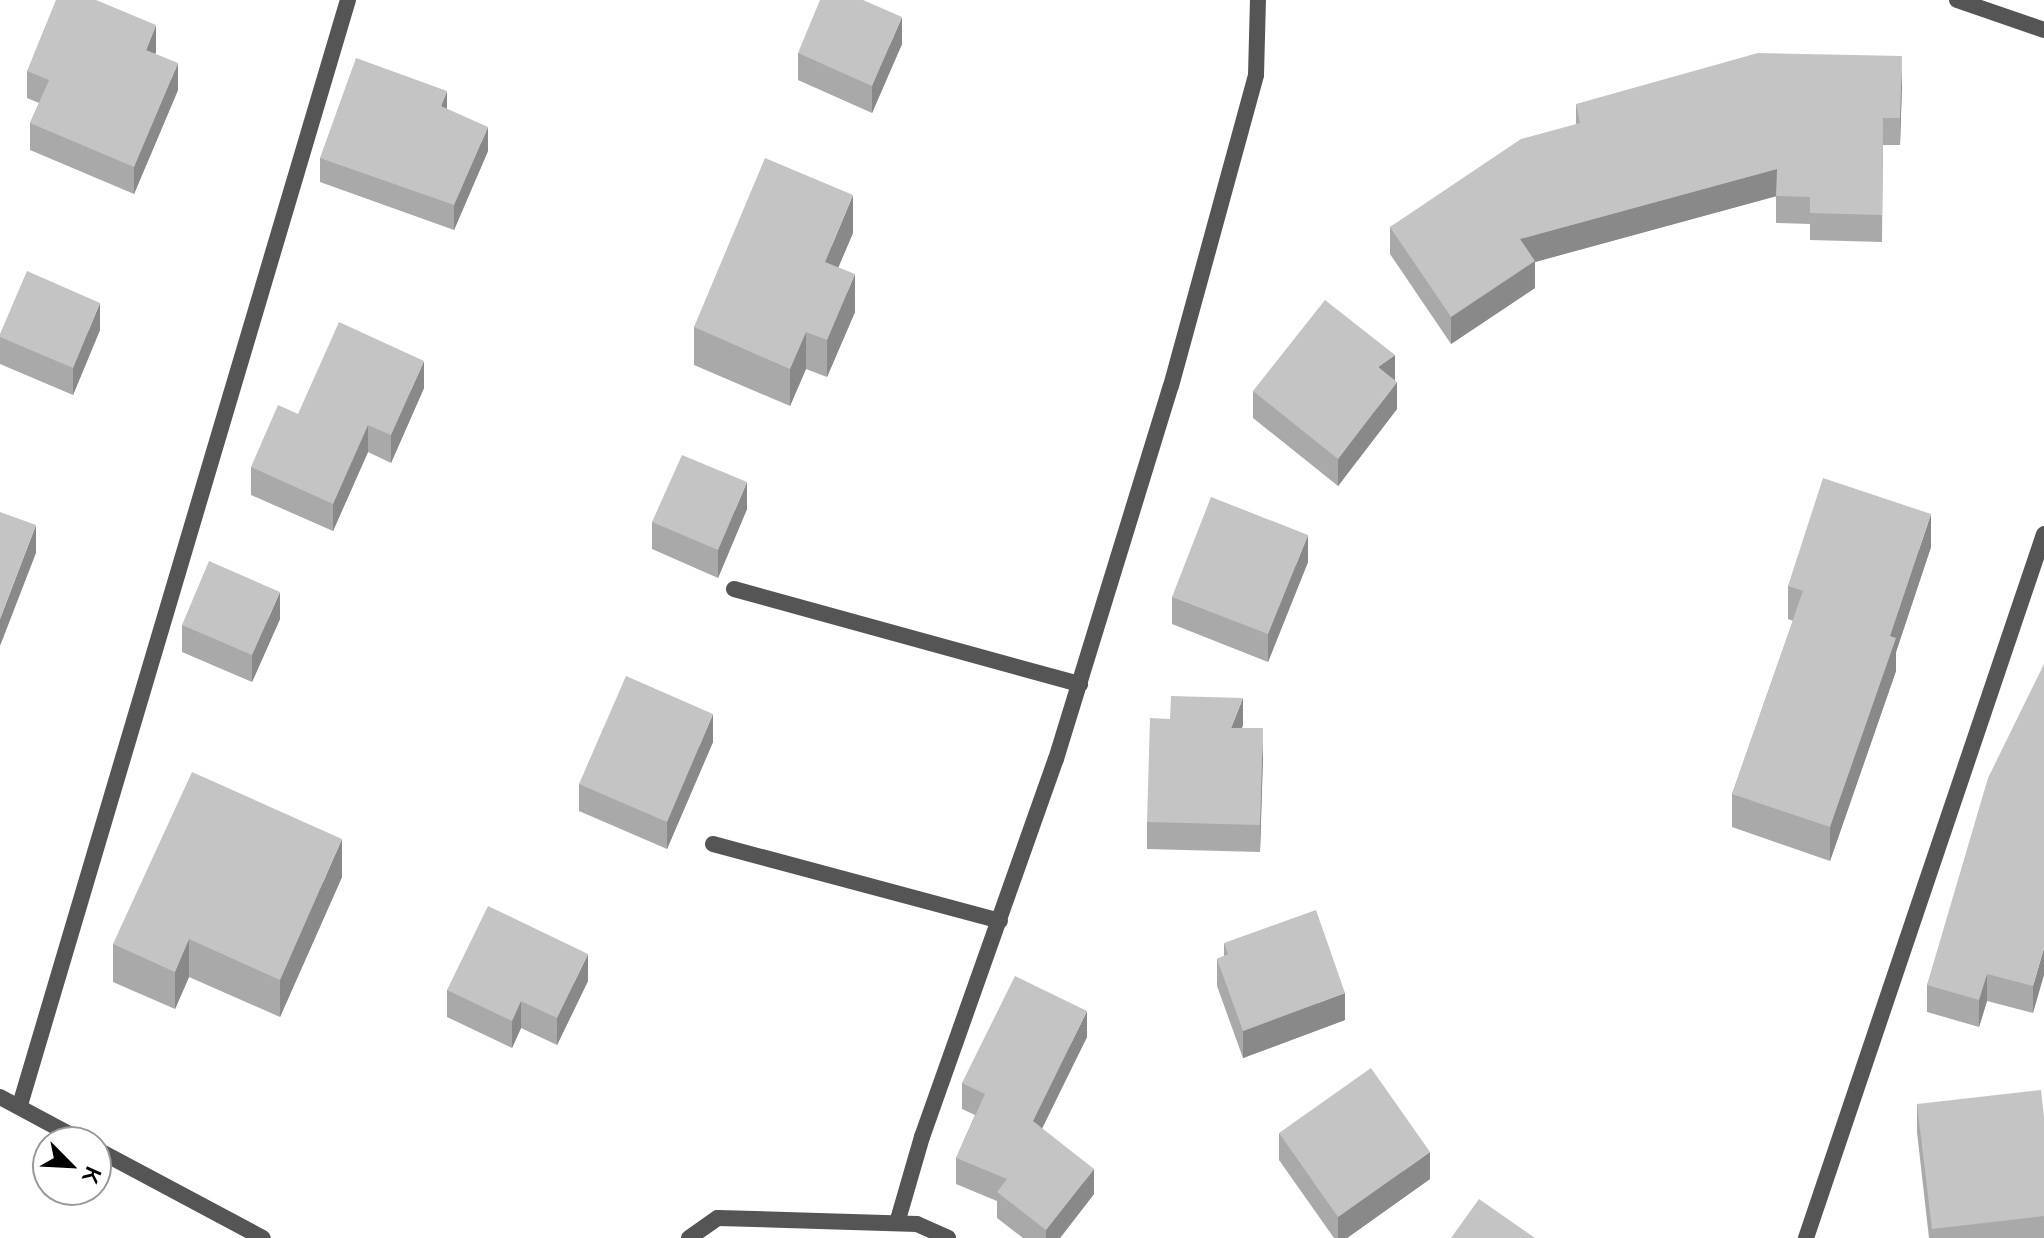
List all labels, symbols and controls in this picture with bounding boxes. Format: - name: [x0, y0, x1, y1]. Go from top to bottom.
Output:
- north arrow: [32, 1126, 112, 1206]
- text: K: [77, 1163, 108, 1188]

